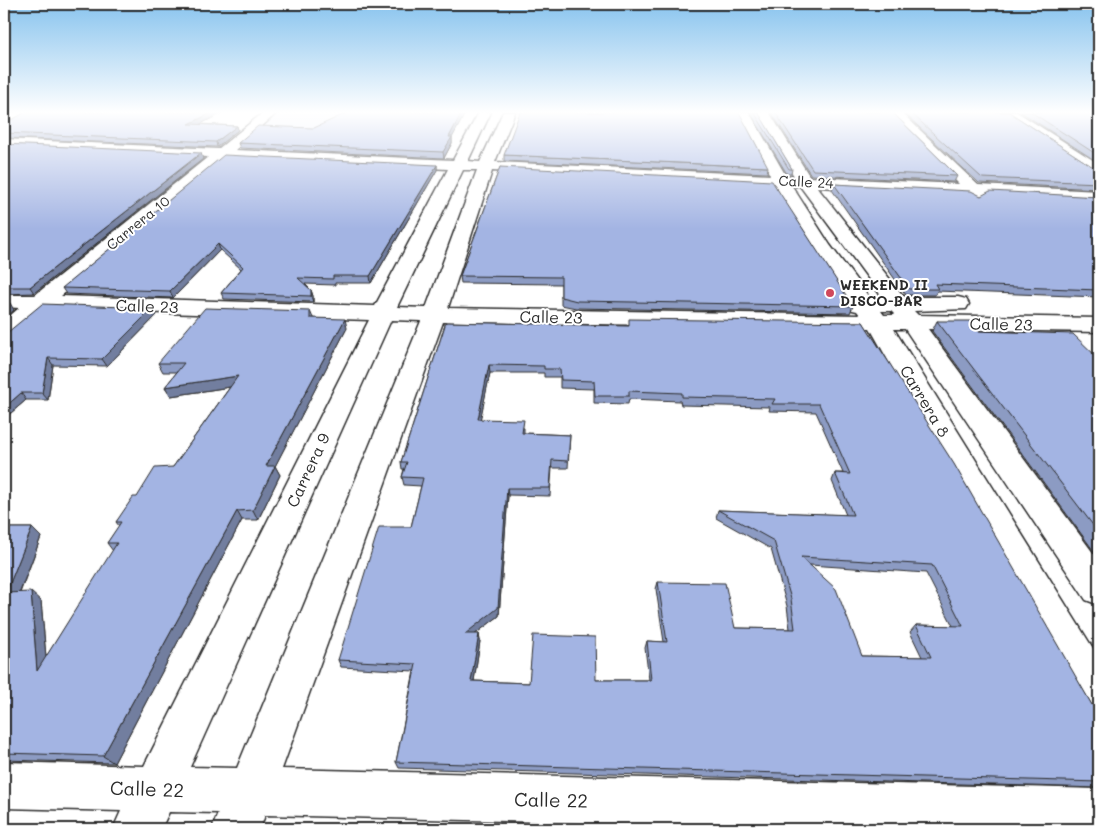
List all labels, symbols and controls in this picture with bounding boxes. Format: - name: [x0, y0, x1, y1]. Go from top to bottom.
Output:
- street label: Calle 24: [778, 171, 835, 192]
- street label: Carrera 10: [102, 191, 174, 254]
- place label: WEEKEND II DISCO-BAR: [840, 275, 928, 310]
- marker: WEEKEND II DISCO-BAR: [824, 287, 836, 299]
- street label: Calle 23: [115, 294, 179, 317]
- street label: Calle 23: [519, 305, 583, 328]
- street label: Calle 23: [969, 312, 1033, 335]
- street label: Carrera 8: [896, 361, 955, 441]
- street label: Carrera 9: [281, 429, 334, 510]
- street label: Calle 22: [110, 775, 184, 802]
- street label: Calle 22: [514, 786, 588, 813]

